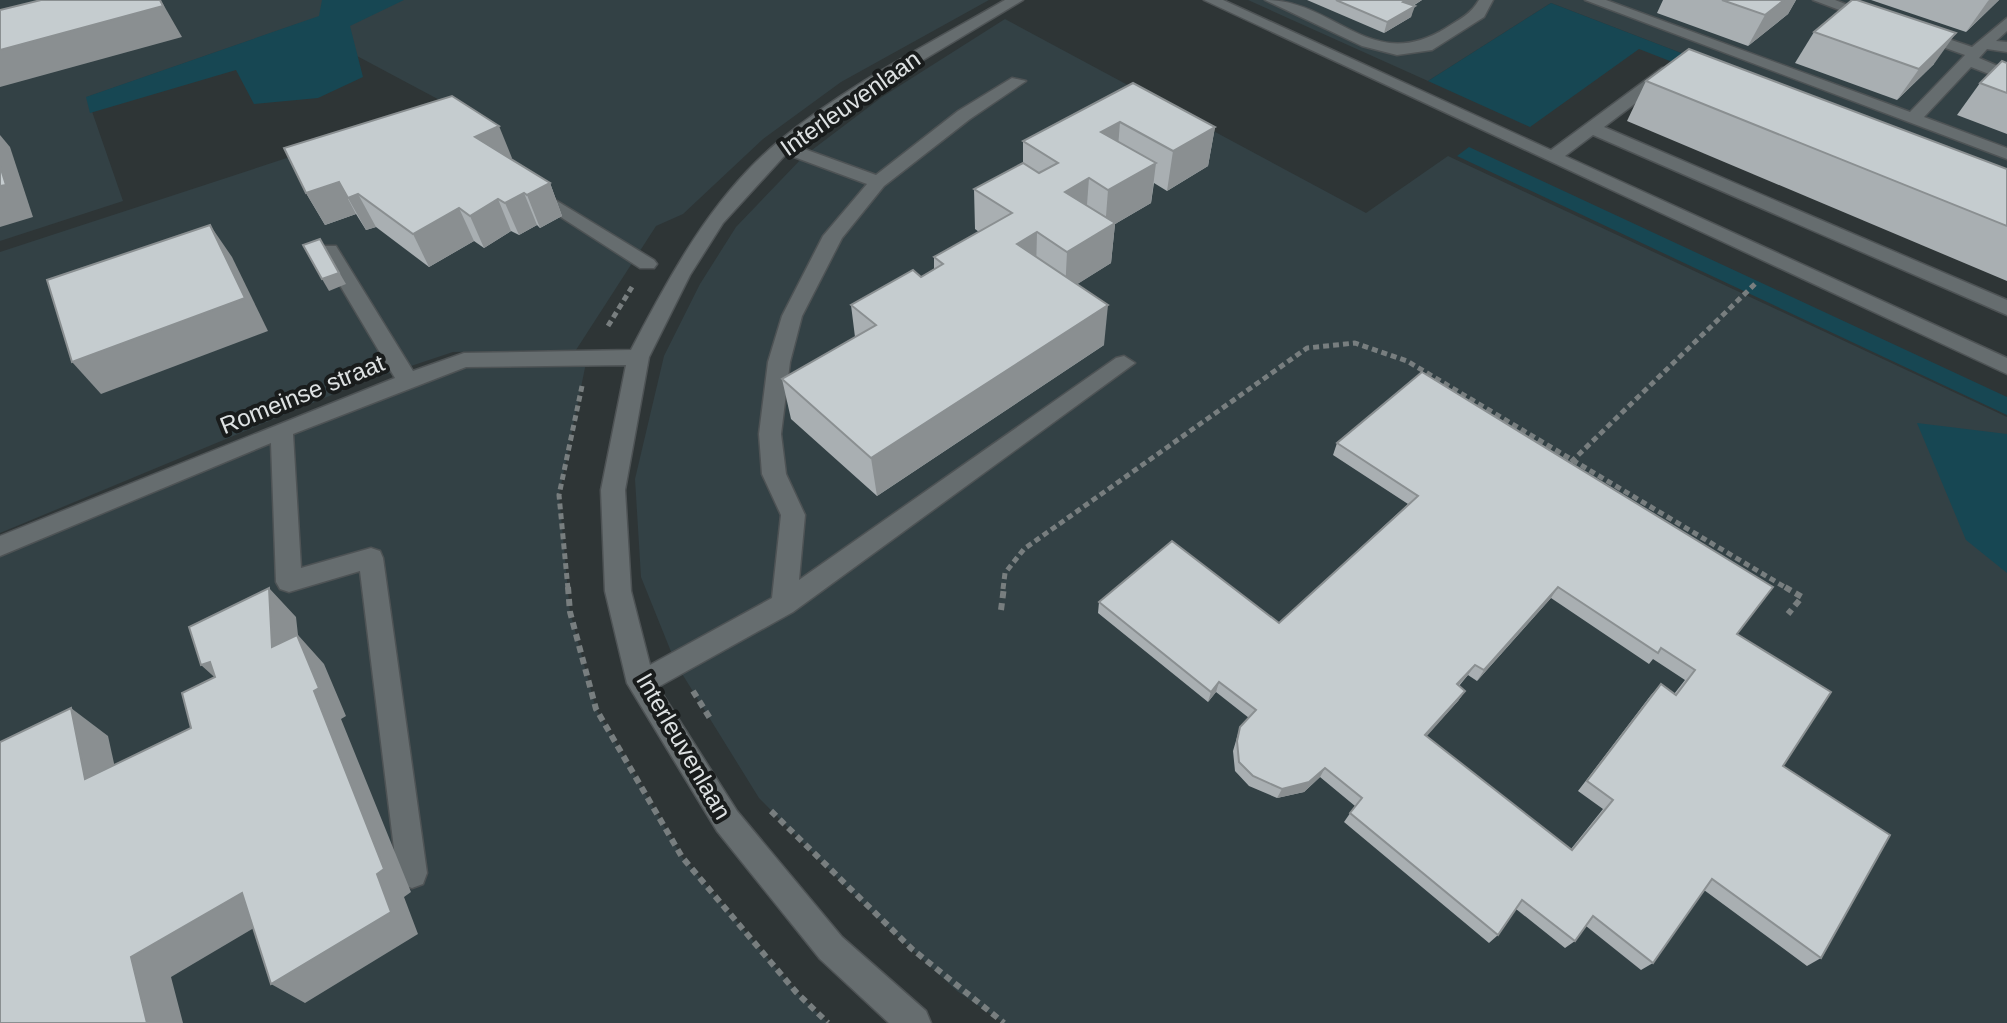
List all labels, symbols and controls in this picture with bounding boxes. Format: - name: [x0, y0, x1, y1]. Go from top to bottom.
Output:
- street label: Interleuvenlaan: [775, 45, 925, 161]
- street label: Romeinse straat: [216, 349, 388, 439]
- street label: Interleuvenlaan: [631, 668, 737, 824]

